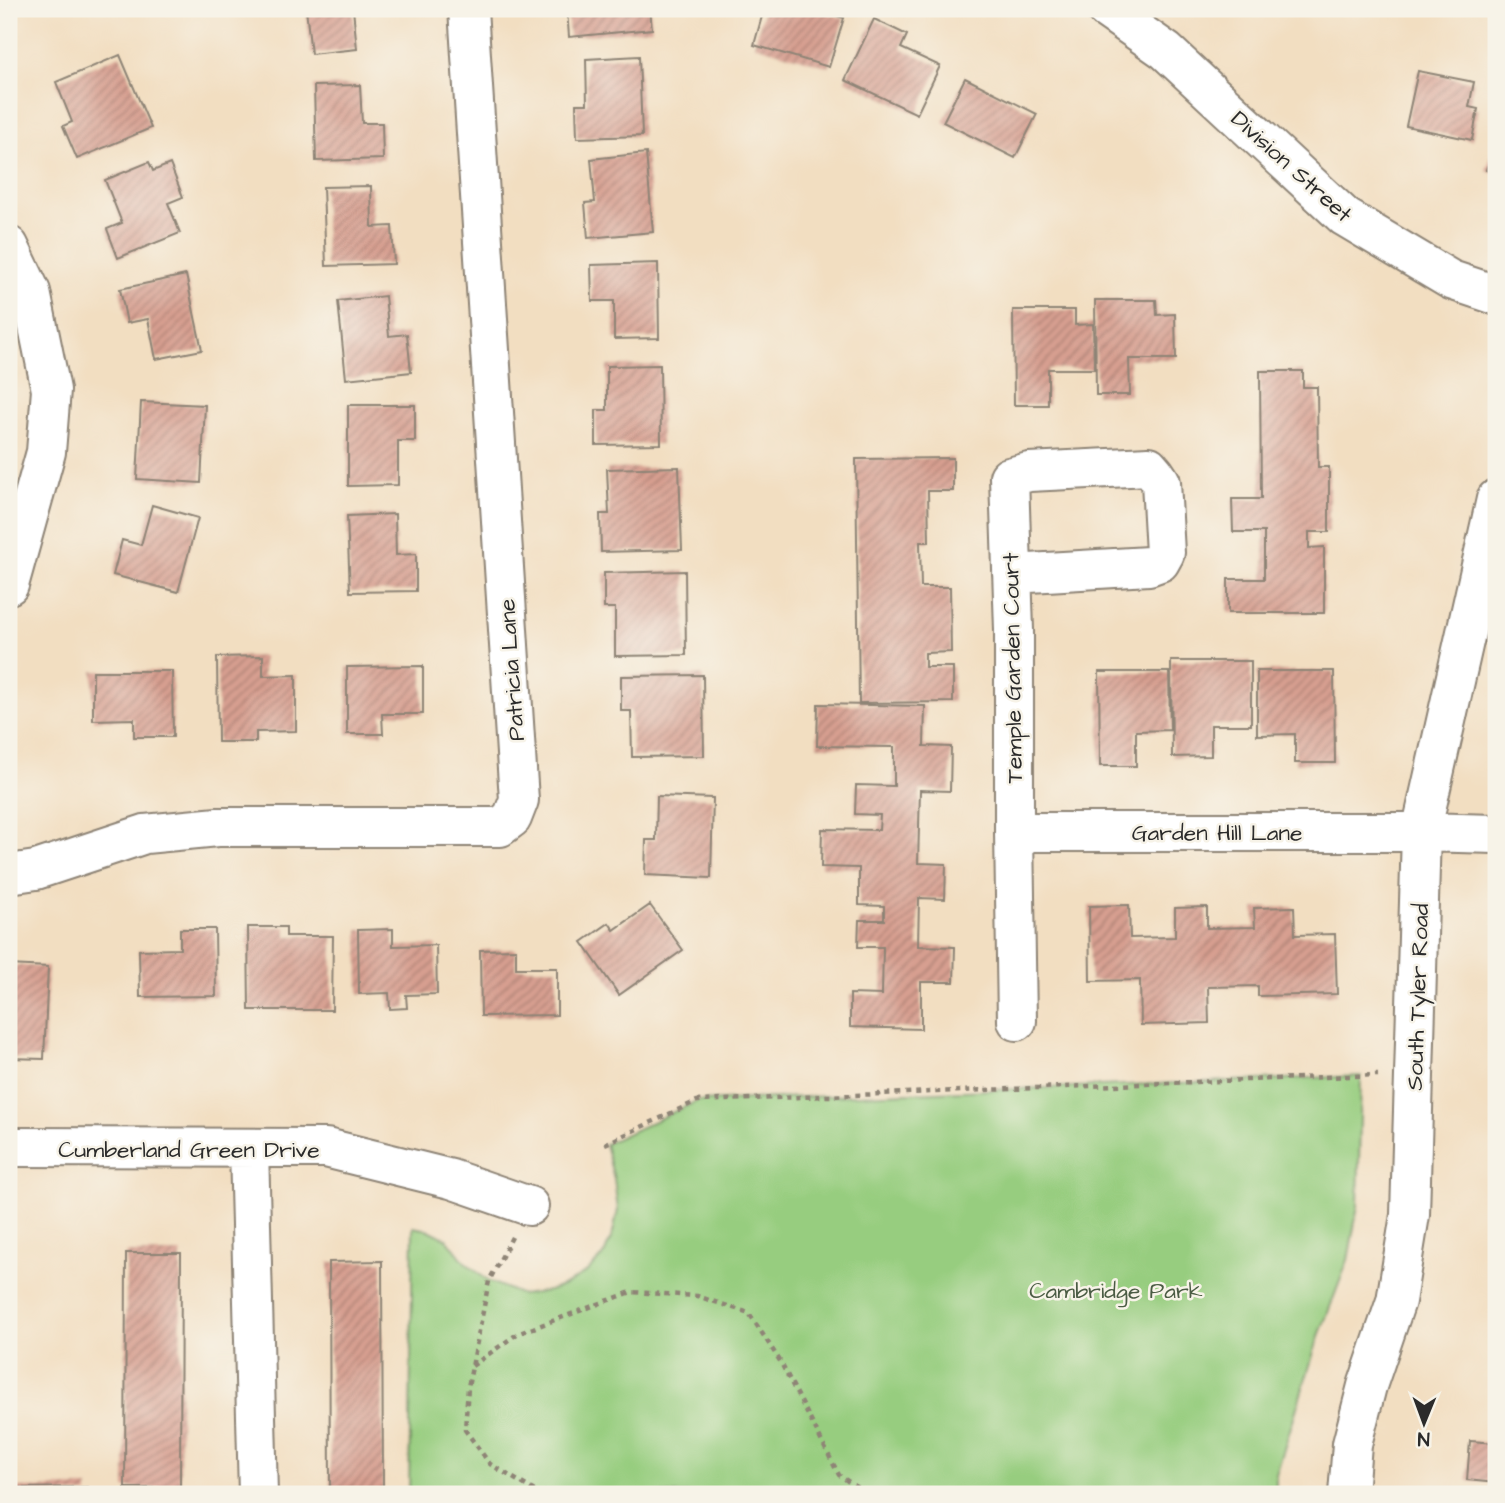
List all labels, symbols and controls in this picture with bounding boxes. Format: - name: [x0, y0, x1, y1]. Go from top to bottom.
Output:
- street label: Division Street: [1224, 104, 1360, 230]
- street label: Temple Garden Court: [995, 552, 1031, 784]
- street label: Patricia Lane: [491, 598, 533, 742]
- street label: Garden Hill Lane: [1132, 817, 1302, 849]
- street label: South Tyler Road: [1399, 903, 1438, 1091]
- street label: Cumberland Green Drive: [58, 1134, 320, 1166]
- park label: Cambridge Park: [1029, 1275, 1203, 1308]
- north arrow: [1390, 1388, 1460, 1458]
- text: N: [1417, 1425, 1430, 1452]

